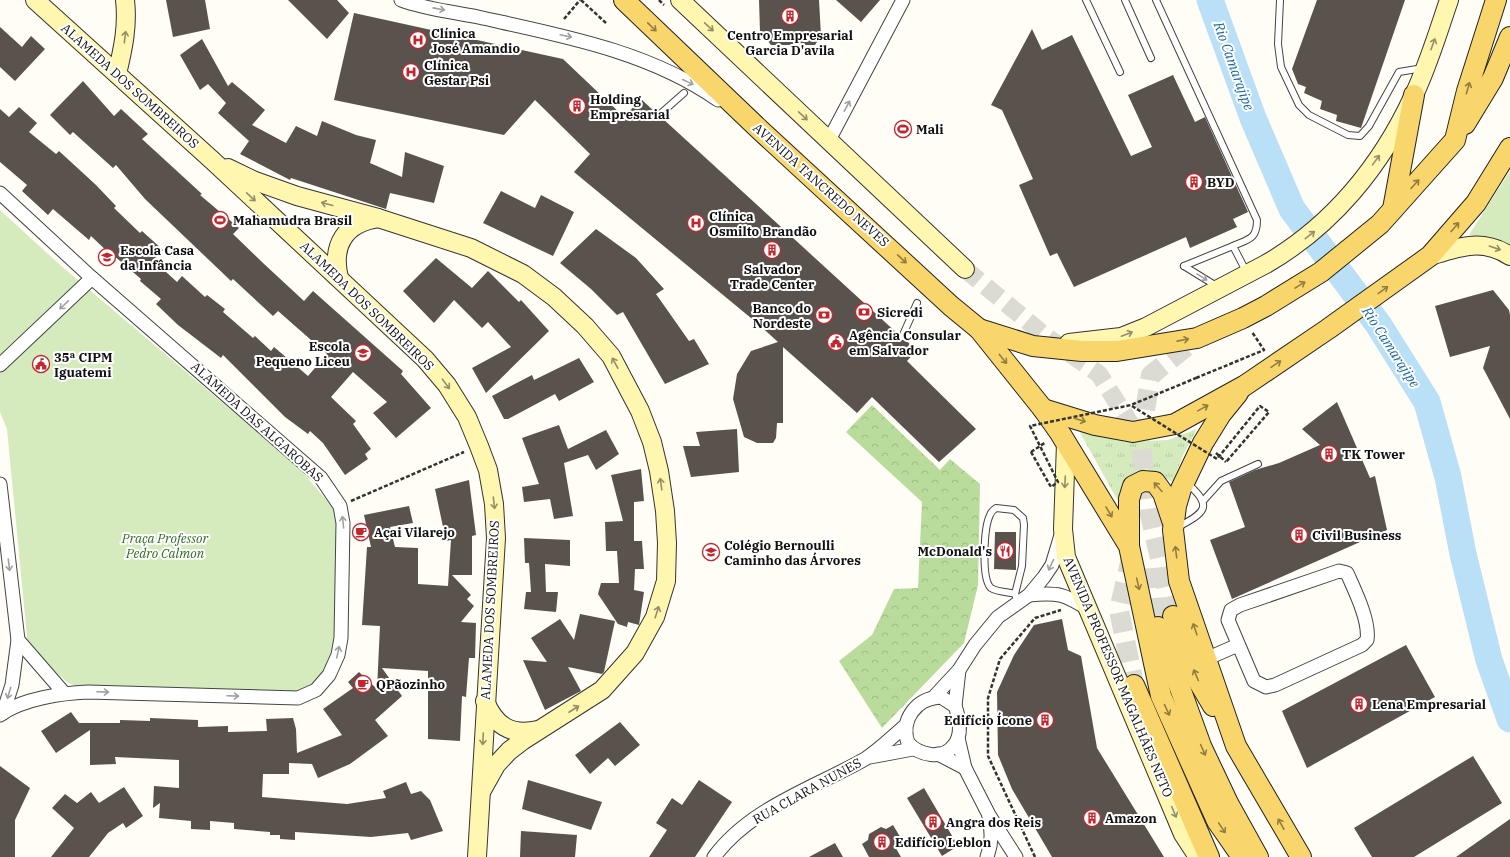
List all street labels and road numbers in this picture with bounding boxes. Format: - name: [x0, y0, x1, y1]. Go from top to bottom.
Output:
- street label: ALAMEDA DOS SOMBREIROS: [58, 20, 202, 152]
- street label: AVENIDA TANCREDO NEVES: [749, 119, 893, 251]
- street label: ALAMEDA DOS SOMBREIROS: [297, 238, 437, 374]
- street label: ALAMEDA DAS ALGAROBAS: [187, 358, 327, 486]
- street label: ALAMEDA DOS SOMBREIROS: [477, 520, 503, 700]
- street label: AVENIDA PROFESSOR MAGALHÃES NETO: [1059, 554, 1177, 800]
- street label: RUA CLARA NUNES: [750, 754, 864, 828]

